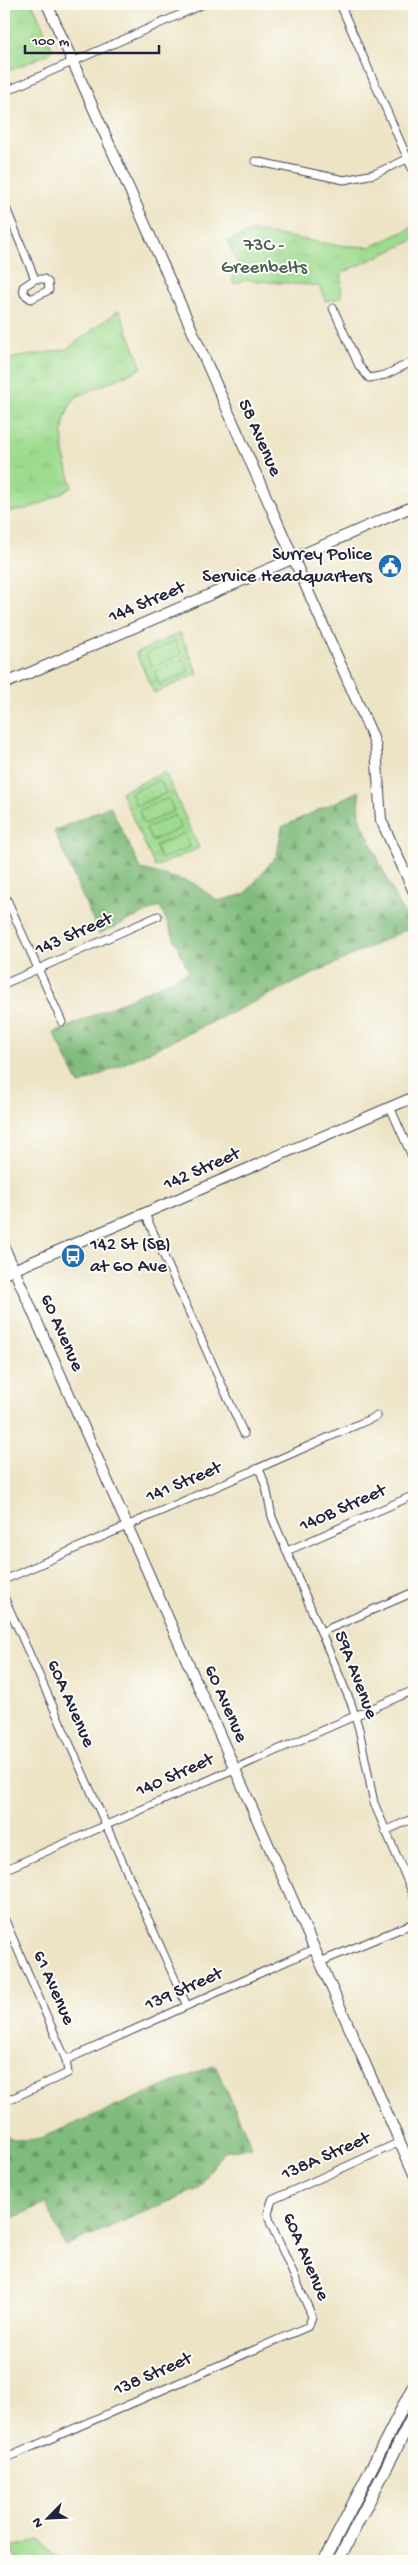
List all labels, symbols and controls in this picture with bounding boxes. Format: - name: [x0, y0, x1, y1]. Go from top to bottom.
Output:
- scale bar: [25, 22, 159, 54]
- text: 100 m: [31, 33, 70, 51]
- park label: 73C - Greenbelts: [221, 235, 308, 280]
- street label: 58 Avenue: [232, 396, 286, 480]
- place label: Surrey Police Service Headquarters: [202, 544, 373, 589]
- public building icon: Surrey Police Service Headquarters: [377, 553, 403, 579]
- street label: 144 Street: [104, 576, 191, 630]
- street label: 143 Street: [31, 907, 118, 963]
- street label: 142 Street: [159, 1142, 246, 1197]
- place label: 142 St (SB) at 60 Ave: [89, 1234, 171, 1279]
- bus stop icon: 142 St (SB) at 60 Ave: [60, 1243, 86, 1269]
- street label: 60 Avenue: [34, 1291, 88, 1375]
- street label: 141 Street: [142, 1456, 227, 1510]
- street label: 140B Street: [295, 1479, 392, 1539]
- street label: 59A Avenue: [328, 1628, 382, 1722]
- street label: 60A Avenue: [41, 1657, 100, 1751]
- street label: 60 Avenue: [198, 1662, 252, 1746]
- street label: 140 Street: [132, 1748, 219, 1804]
- street label: 61 Avenue: [26, 1947, 80, 2029]
- street label: 139 Street: [141, 1962, 228, 2018]
- street label: 138A Street: [277, 2126, 376, 2187]
- street label: 60A Avenue: [276, 2210, 334, 2305]
- street label: 138 Street: [109, 2347, 198, 2403]
- north arrow: [22, 2492, 72, 2542]
- text: N: [29, 2515, 48, 2530]

